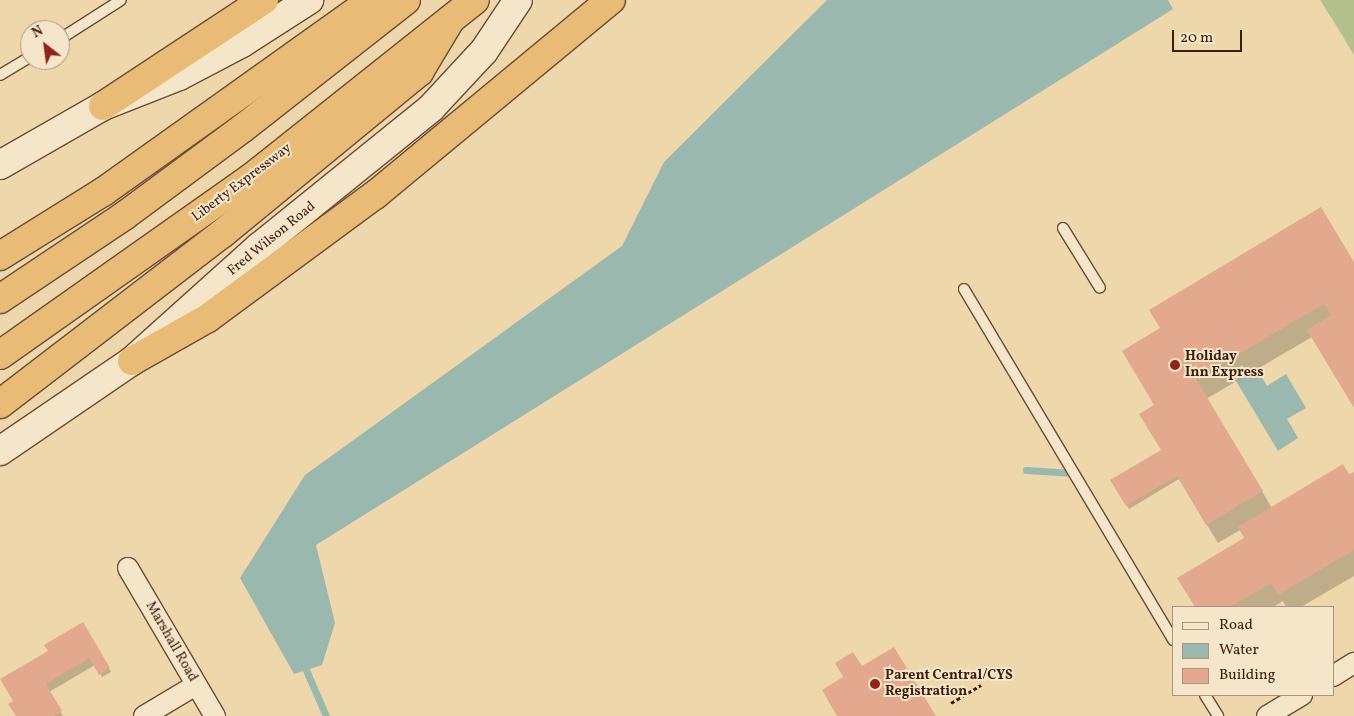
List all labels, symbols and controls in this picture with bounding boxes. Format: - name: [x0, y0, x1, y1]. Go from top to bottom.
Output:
- north arrow: [20, 20, 70, 70]
- scale bar: [1174, 20, 1244, 52]
- text: N: [29, 22, 47, 43]
- text: 20 m: [1180, 28, 1213, 49]
- street label: Liberty Expressway: [189, 140, 295, 226]
- street label: Fred Wilson Road: [224, 198, 320, 280]
- place label: Holiday Inn Express: [1185, 349, 1264, 382]
- marker: Holiday Inn Express: [1169, 359, 1181, 371]
- street label: Marshall Road: [141, 599, 201, 685]
- legend: [1172, 606, 1334, 696]
- text: Road: [1219, 615, 1253, 636]
- text: Water: [1219, 640, 1259, 661]
- text: Building: [1219, 665, 1275, 686]
- place label: Parent Central/CYS Registration: [885, 668, 1013, 700]
- marker: Parent Central/CYS Registration: [869, 678, 881, 690]

